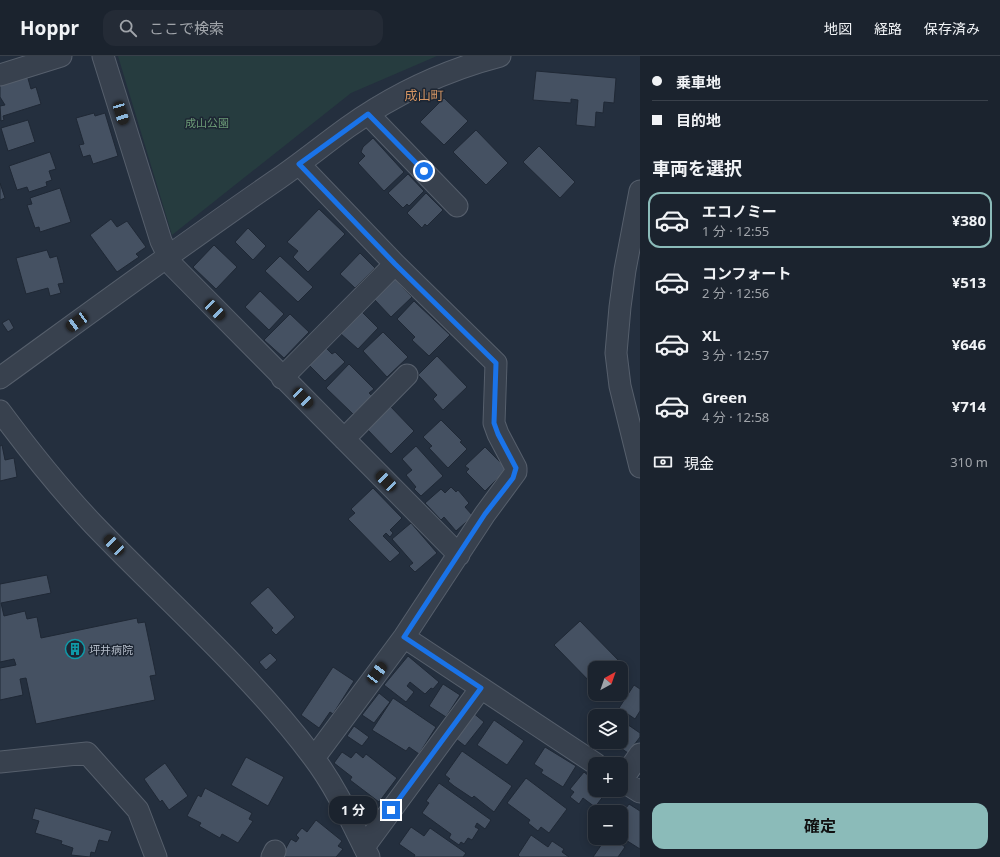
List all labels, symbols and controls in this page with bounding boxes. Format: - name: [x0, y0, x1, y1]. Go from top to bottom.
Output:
- search box: [103, 10, 383, 46]
- text: Hoppr: [20, 15, 79, 41]
- icon: search: [117, 17, 139, 39]
- text: ここで検索: [149, 18, 224, 38]
- text: 地図: [824, 19, 852, 38]
- text: 経路: [874, 19, 902, 38]
- text: 保存済み: [924, 19, 980, 38]
- text: 乗車地: [676, 72, 721, 92]
- district label: 成山町: [404, 86, 444, 104]
- car: [112, 100, 130, 126]
- text: 目的地: [676, 110, 721, 130]
- park label: 成山公園: [185, 115, 229, 130]
- text: 車両を選択: [652, 156, 742, 180]
- route start: [415, 162, 433, 180]
- text: エコノミー: [702, 201, 777, 221]
- icon: car: [654, 202, 690, 238]
- text: ¥380: [952, 210, 986, 230]
- text: 1 分 · 12:55: [702, 222, 769, 240]
- text: コンフォート: [702, 263, 792, 283]
- icon: car: [654, 264, 690, 300]
- text: ¥513: [952, 272, 986, 292]
- text: 2 分 · 12:56: [702, 284, 769, 302]
- car: [202, 297, 228, 323]
- car: [64, 310, 90, 334]
- text: XL: [702, 325, 720, 345]
- icon: car: [654, 326, 690, 362]
- text: ¥646: [952, 334, 986, 354]
- text: 3 分 · 12:57: [702, 346, 769, 364]
- car: [290, 385, 316, 411]
- text: Green: [702, 387, 747, 407]
- icon: car: [654, 388, 690, 424]
- text: ¥714: [952, 396, 986, 416]
- text: 4 分 · 12:58: [702, 408, 769, 426]
- icon: cash: [652, 451, 674, 473]
- text: 現金: [684, 453, 714, 473]
- text: 310 m: [950, 453, 988, 471]
- car: [373, 468, 399, 494]
- car: [101, 532, 127, 558]
- building icon: 坪井病院: [64, 638, 86, 660]
- place label: 坪井病院: [89, 642, 133, 657]
- car: [365, 660, 389, 686]
- north arrow: [588, 661, 628, 701]
- map controls: [588, 661, 628, 845]
- button: layers: [588, 709, 628, 749]
- button: +: [588, 757, 628, 797]
- callout: 1 分: [329, 796, 377, 824]
- text: 1 分: [341, 801, 365, 819]
- route end: [382, 801, 400, 819]
- button: 確定: [652, 803, 988, 849]
- button: −: [588, 805, 628, 845]

